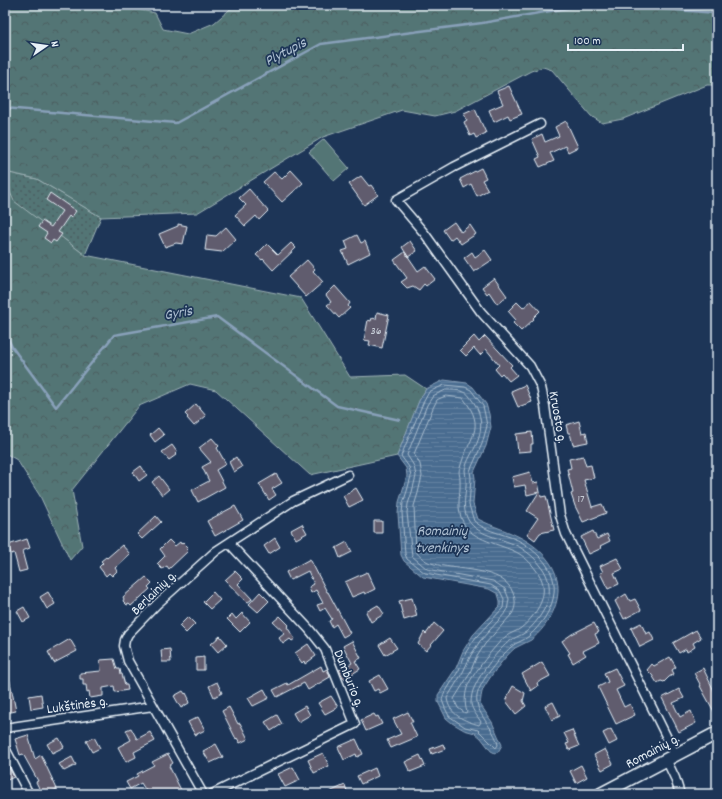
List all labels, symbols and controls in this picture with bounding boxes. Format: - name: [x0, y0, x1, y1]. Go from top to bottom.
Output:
- north arrow: [26, 26, 66, 66]
- scale bar: [568, 26, 683, 52]
- water label: Plytupis: [261, 32, 311, 73]
- text: 100 m: [574, 33, 601, 50]
- text: N: [45, 40, 62, 49]
- water label: Gyris: [163, 301, 195, 327]
- house number: 36: [370, 323, 382, 340]
- street label: Kruosto g.: [543, 390, 571, 445]
- house number: 17: [577, 491, 585, 508]
- water label: Romainių tvenkinys: [415, 521, 469, 560]
- street label: Berlainių g.: [127, 566, 182, 620]
- street label: Dumburio g.: [328, 647, 369, 711]
- street label: Lukštinės g.: [46, 692, 109, 720]
- street label: Romainių g.: [622, 729, 683, 774]

